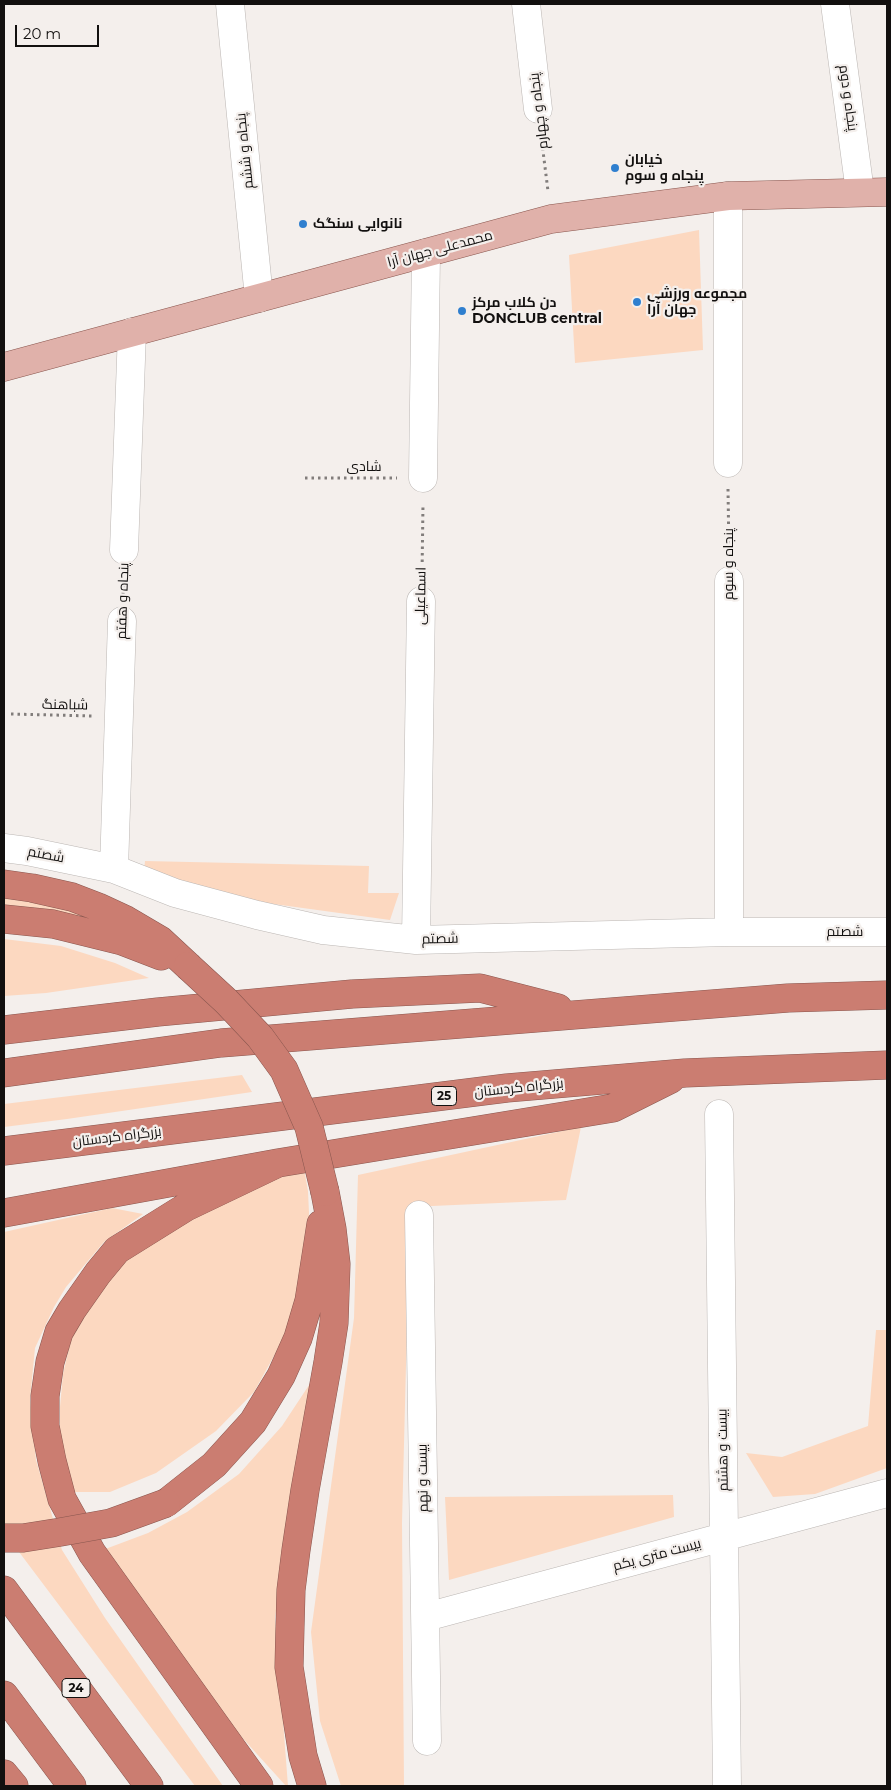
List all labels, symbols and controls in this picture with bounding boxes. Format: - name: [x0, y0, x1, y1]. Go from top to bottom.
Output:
- scale bar: [18, 15, 101, 47]
- text: 20 m: [23, 24, 61, 43]
- street label: پنجاه و دوم: [835, 64, 861, 132]
- street label: پنجاه و چهارم: [526, 72, 552, 150]
- street label: پنجاه و ششم: [233, 112, 257, 190]
- place label: خیابان پنجاه و سوم: [625, 152, 704, 184]
- marker: خیابان پنجاه و سوم: [609, 162, 621, 174]
- place label: نانوایی سنگک: [313, 216, 402, 232]
- marker: نانوایی سنگک: [297, 218, 309, 230]
- street label: محمدعلی جهان آرا: [385, 227, 495, 271]
- place label: مجموعه ورزشی جهان آرا: [647, 286, 747, 318]
- place label: دن کلاب مرکز DONCLUB central: [472, 295, 602, 328]
- marker: مجموعه ورزشی جهان آرا: [631, 296, 643, 308]
- marker: دن کلاب مرکز DONCLUB central: [456, 305, 468, 317]
- street label: شادی: [346, 459, 382, 475]
- street label: پنجاه و سوم: [721, 528, 737, 600]
- street label: پنجاه و هفتم: [113, 562, 133, 640]
- street label: اسماعیلی: [412, 567, 430, 625]
- street label: شباهنگ: [42, 696, 88, 714]
- street label: شصتم: [26, 843, 66, 867]
- street label: شصتم: [827, 924, 863, 940]
- street label: شصتم: [421, 930, 459, 948]
- street label: بزرگراه کردستان: [473, 1075, 565, 1101]
- road number: 25: [432, 1086, 456, 1106]
- street label: بزرگراه کردستان: [71, 1123, 163, 1151]
- street label: بیست و هشتم: [714, 1408, 732, 1492]
- street label: بیست و نهم: [414, 1444, 432, 1512]
- street label: بیست متری یکم: [611, 1535, 703, 1575]
- road number: 24: [62, 1679, 90, 1698]

